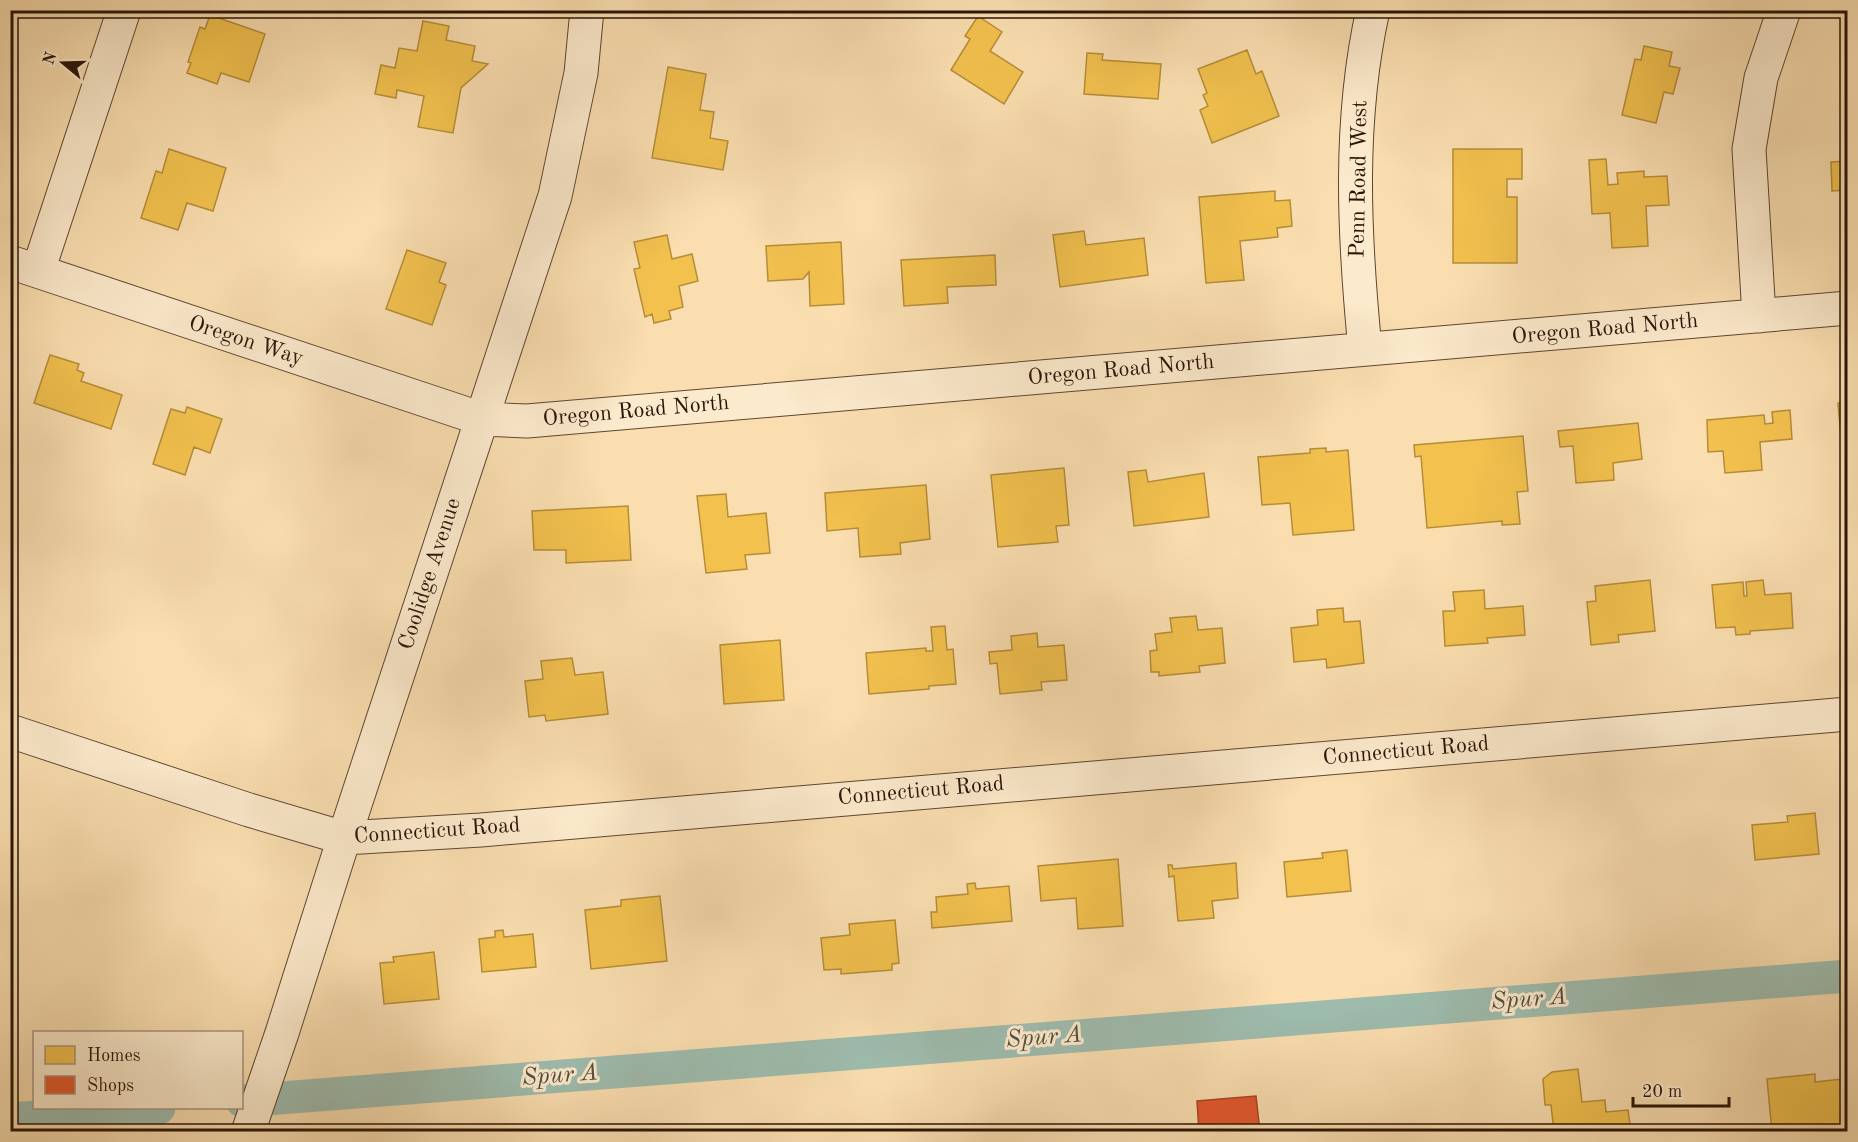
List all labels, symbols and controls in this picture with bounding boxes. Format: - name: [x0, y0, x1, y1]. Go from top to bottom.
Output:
- north arrow: [33, 33, 93, 93]
- text: N: [41, 50, 61, 67]
- street label: Penn Road West: [1347, 100, 1371, 258]
- street label: Oregon Road North: [1511, 310, 1699, 348]
- street label: Oregon Way: [186, 312, 306, 370]
- street label: Oregon Road North: [1027, 351, 1215, 389]
- street label: Oregon Road North: [542, 392, 730, 430]
- street label: Coolidge Avenue: [395, 495, 465, 653]
- street label: Connecticut Road: [1322, 733, 1490, 769]
- street label: Connecticut Road: [837, 773, 1005, 809]
- street label: Connecticut Road: [353, 814, 521, 848]
- water label: Spur A: [1490, 985, 1568, 1015]
- water label: Spur A: [1005, 1023, 1083, 1053]
- legend: [33, 1031, 243, 1109]
- text: Homes: [87, 1047, 141, 1065]
- water label: Spur A: [521, 1061, 599, 1091]
- scale bar: [1633, 1070, 1729, 1108]
- text: Shops: [87, 1077, 134, 1095]
- text: 20 m: [1642, 1083, 1682, 1101]

